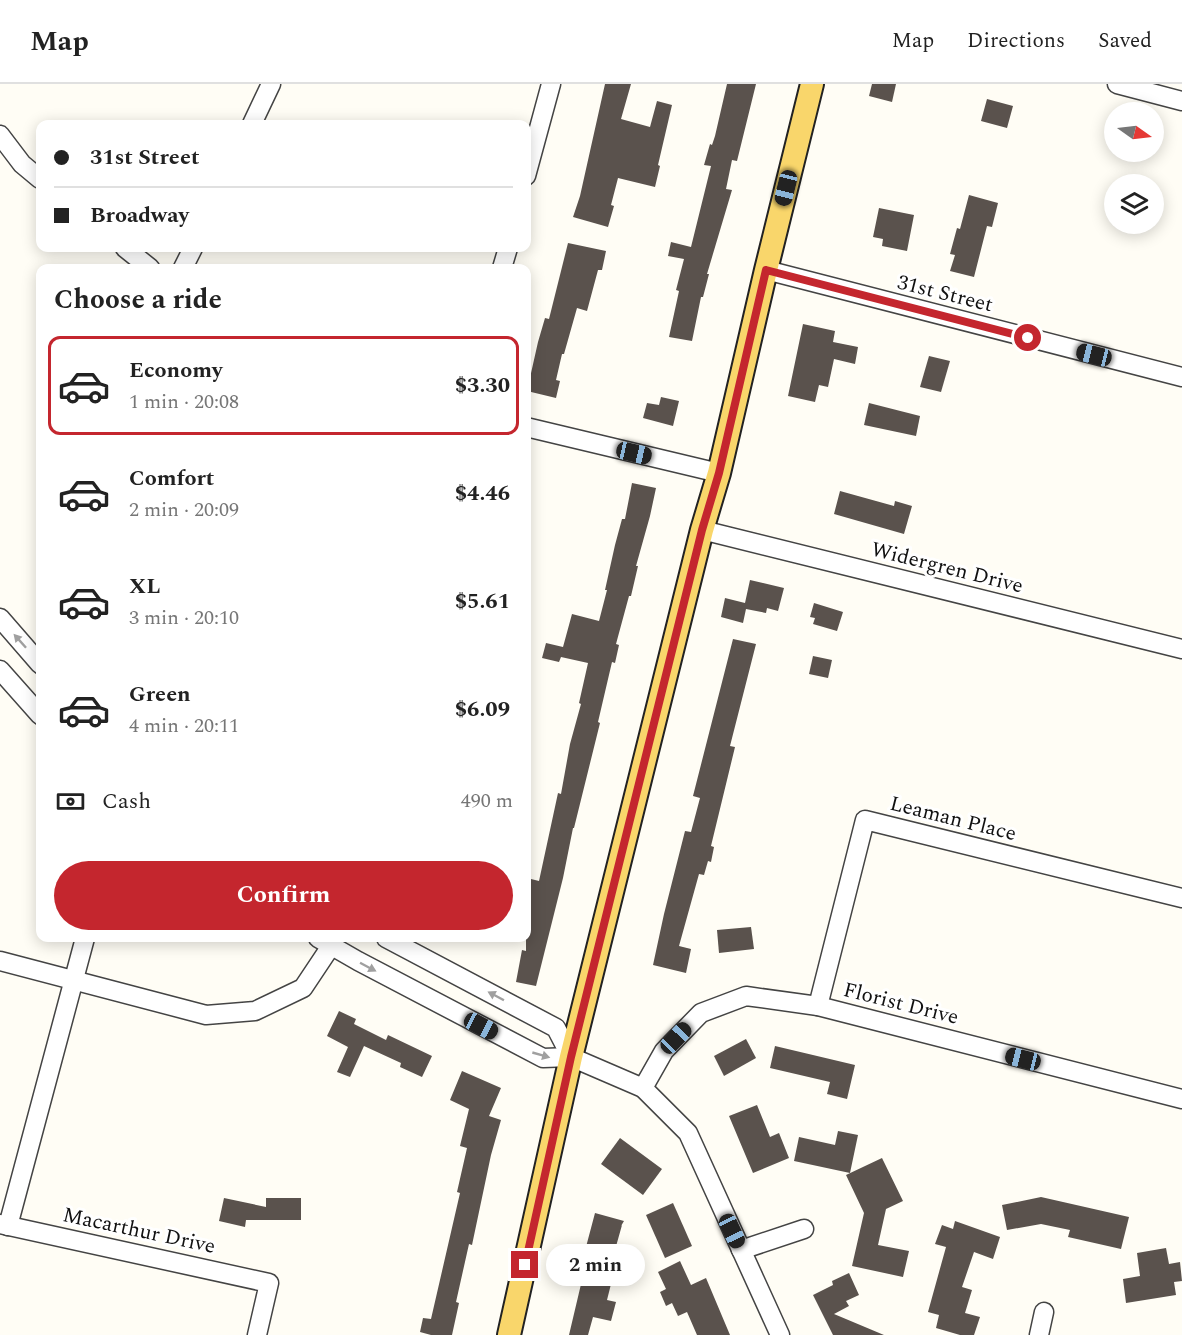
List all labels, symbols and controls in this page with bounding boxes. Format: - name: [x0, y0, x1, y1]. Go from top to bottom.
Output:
- text: Map: [30, 20, 89, 63]
- text: Map: [892, 25, 934, 57]
- text: Directions: [967, 25, 1065, 57]
- text: Saved: [1098, 25, 1152, 57]
- north arrow: [1104, 102, 1164, 162]
- map controls: [1104, 102, 1164, 234]
- text: 31st Street: [90, 141, 199, 174]
- car: [773, 168, 799, 208]
- button: layers: [1104, 174, 1164, 234]
- text: Broadway: [90, 199, 189, 232]
- street label: 31st Street: [894, 267, 996, 321]
- text: Choose a ride: [54, 279, 222, 321]
- route start: [1014, 324, 1041, 351]
- car: [1074, 342, 1114, 368]
- text: Economy: [129, 354, 222, 387]
- icon: car: [57, 359, 111, 413]
- text: $3.30: [455, 369, 510, 402]
- text: 1 min · 20:08: [129, 387, 239, 417]
- car: [614, 440, 654, 466]
- text: Comfort: [129, 462, 214, 495]
- icon: car: [57, 467, 111, 521]
- text: $4.46: [455, 477, 510, 510]
- text: 2 min · 20:09: [129, 495, 239, 525]
- street label: Widergren Drive: [868, 534, 1026, 602]
- text: XL: [129, 570, 160, 603]
- icon: car: [57, 575, 111, 629]
- text: $5.61: [455, 585, 510, 618]
- text: 3 min · 20:10: [129, 603, 239, 633]
- one-way arrow: [14, 634, 27, 649]
- text: Green: [129, 678, 191, 711]
- icon: car: [57, 683, 111, 737]
- text: $6.09: [455, 693, 510, 726]
- text: 4 min · 20:11: [129, 711, 239, 741]
- icon: cash: [54, 785, 87, 818]
- text: Cash: [102, 785, 151, 818]
- text: 490 m: [461, 786, 513, 816]
- street label: Leaman Place: [886, 788, 1020, 850]
- button: Confirm: [54, 861, 513, 930]
- one-way arrow: [360, 962, 377, 972]
- street label: Florist Drive: [840, 974, 962, 1034]
- one-way arrow: [487, 991, 504, 1001]
- car: [461, 1010, 501, 1042]
- car: [657, 1019, 695, 1057]
- car: [1003, 1046, 1043, 1072]
- one-way arrow: [533, 1051, 551, 1060]
- street label: Macarthur Drive: [60, 1199, 218, 1263]
- car: [716, 1211, 748, 1251]
- callout: 2 min: [546, 1244, 645, 1286]
- text: 2 min: [569, 1250, 622, 1280]
- route end: [511, 1251, 538, 1278]

